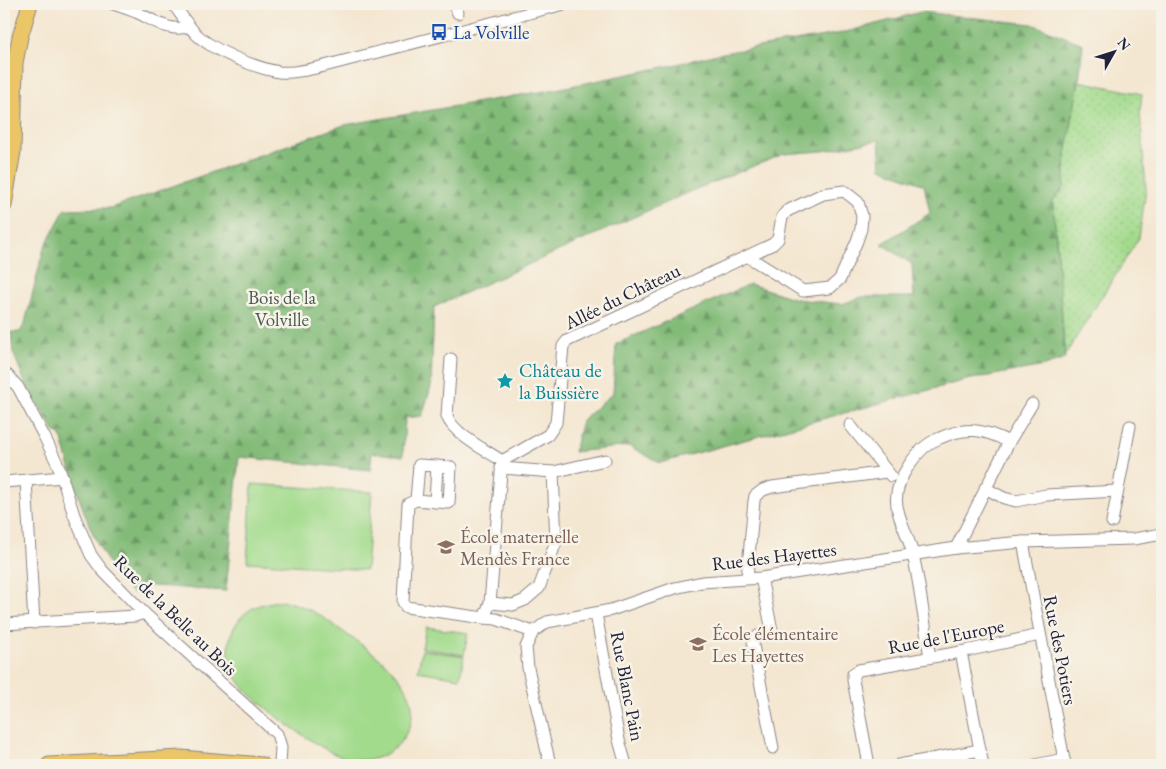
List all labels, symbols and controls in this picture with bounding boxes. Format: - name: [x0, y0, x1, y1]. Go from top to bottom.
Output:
- place label: La Volville: [453, 20, 530, 45]
- bus stop icon: La Volville: [429, 22, 449, 42]
- north arrow: [1088, 28, 1138, 78]
- text: N: [1114, 34, 1135, 54]
- street label: Allée du Château: [559, 258, 684, 336]
- park label: Bois de la Volville: [248, 285, 316, 332]
- place label: Château de la Buissière: [519, 358, 602, 405]
- place icon: Château de la Buissière: [495, 371, 515, 391]
- place label: École maternelle Mendès France: [460, 524, 579, 571]
- street label: Rue des Hayettes: [710, 536, 838, 577]
- school or university icon: École maternelle Mendès France: [436, 537, 456, 557]
- street label: Rue de la Belle au Bois: [108, 550, 243, 681]
- street label: Rue des Potiers: [1038, 593, 1083, 707]
- street label: Rue de l'Europe: [886, 613, 1006, 660]
- place label: École élémentaire Les Hayettes: [712, 621, 838, 668]
- street label: Rue Blanc Pain: [605, 629, 650, 743]
- school or university icon: École élémentaire Les Hayettes: [688, 634, 708, 654]

